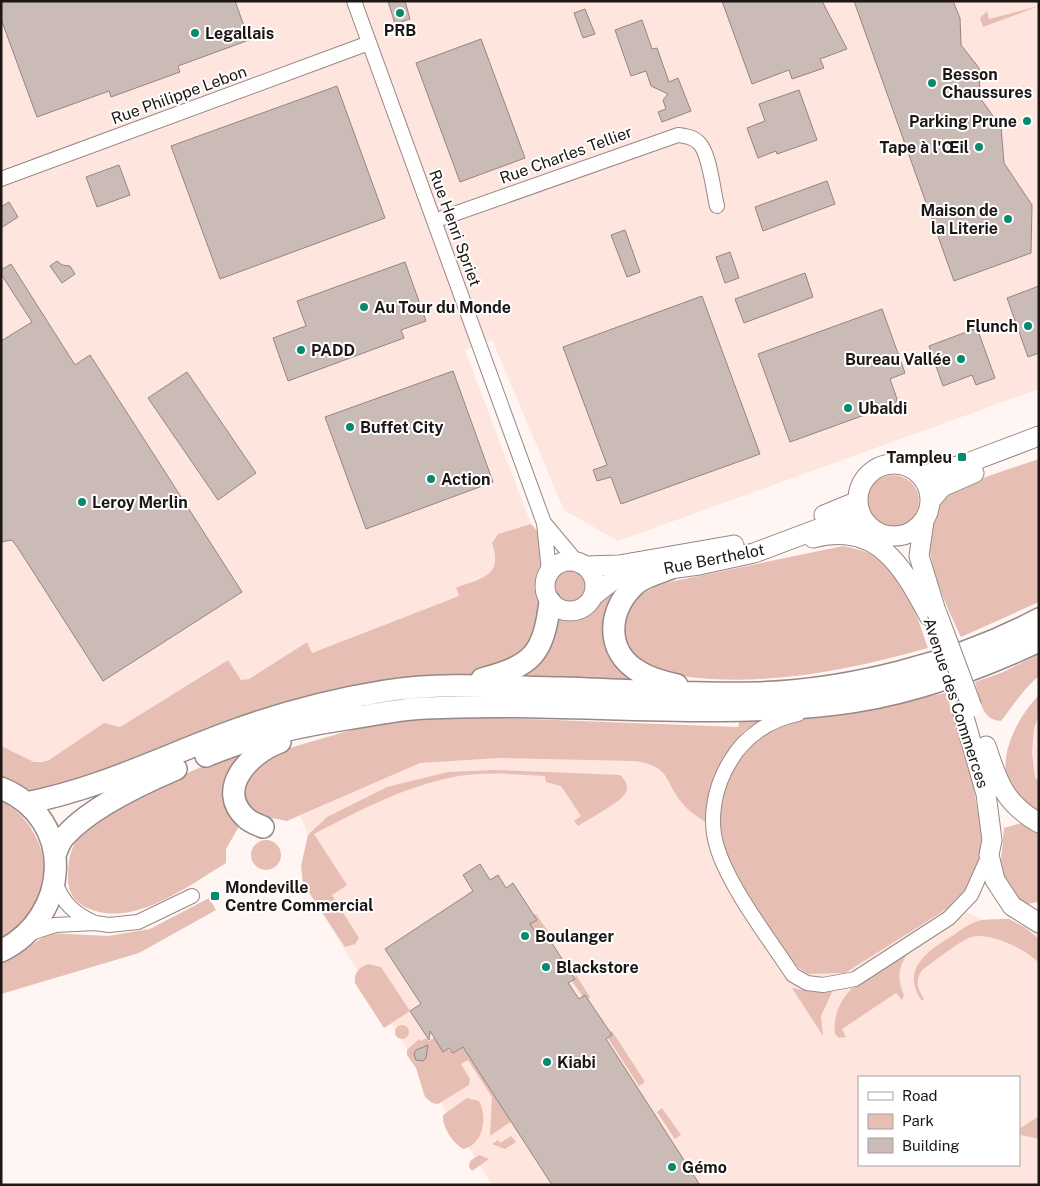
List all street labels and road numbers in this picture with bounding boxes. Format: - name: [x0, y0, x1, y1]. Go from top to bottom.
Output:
- street label: Rue Philippe Lebon: [109, 62, 249, 128]
- street label: Rue Charles Tellier: [497, 122, 635, 188]
- street label: Rue Henri Spriet: [425, 167, 485, 289]
- street label: Rue Berthelot: [662, 540, 766, 578]
- street label: Avenue des Commerces: [920, 616, 992, 790]

